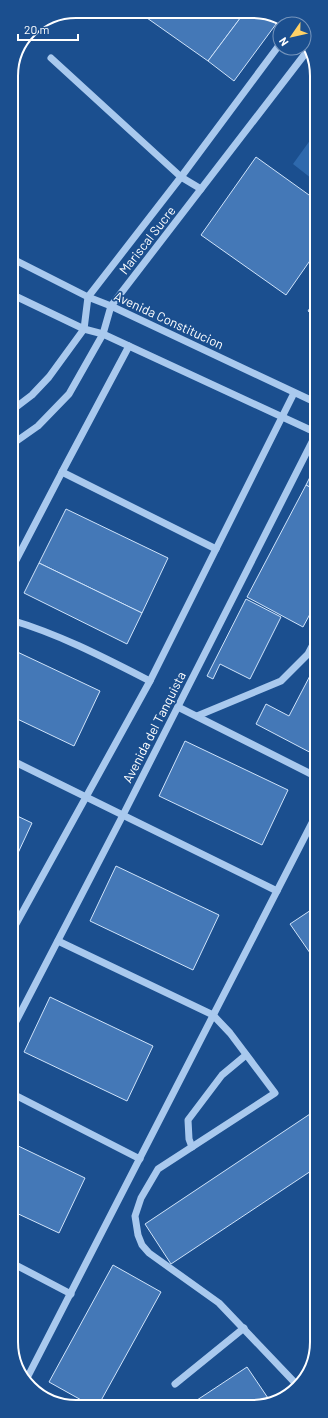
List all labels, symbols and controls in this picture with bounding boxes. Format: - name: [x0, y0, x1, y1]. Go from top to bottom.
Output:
- scale bar: [18, 16, 78, 42]
- north arrow: [272, 16, 312, 56]
- text: 20 m: [24, 22, 50, 36]
- text: N: [276, 35, 291, 49]
- street label: Mariscal Sucre: [115, 203, 179, 277]
- street label: Avenida Constitucion: [112, 288, 226, 352]
- street label: Avenida del Tanquista: [119, 669, 189, 785]

